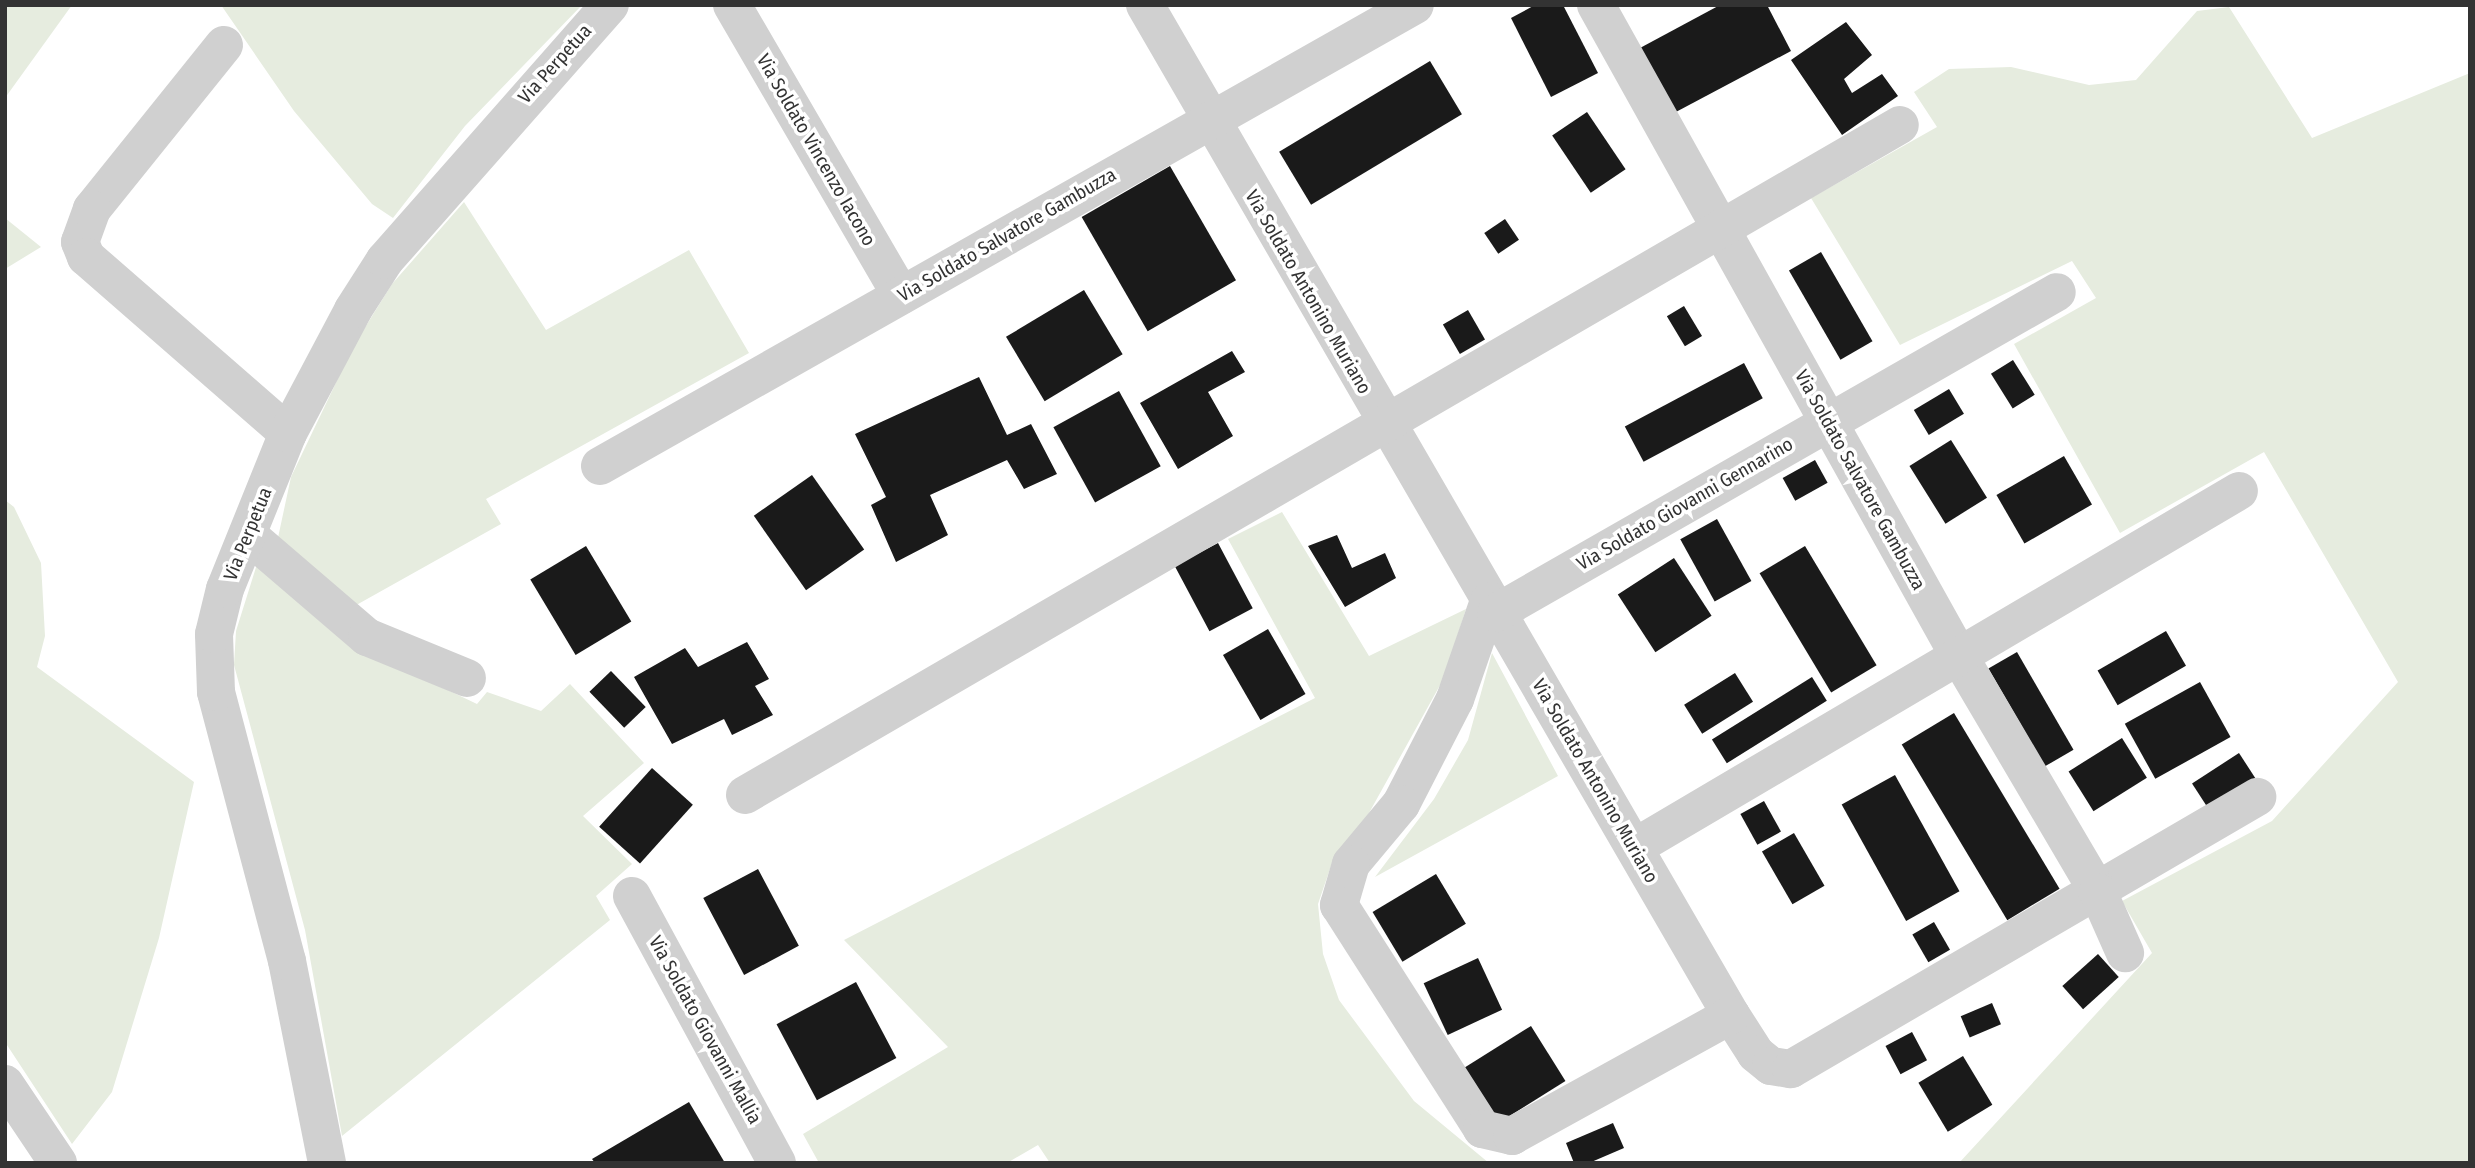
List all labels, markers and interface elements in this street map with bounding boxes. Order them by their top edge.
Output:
street label: Via Perpetua [514,20,596,108]
street label: Via Soldato Vincenzo Iacono [752,50,880,250]
street label: Via Soldato Salvatore Gambuzza [894,163,1120,307]
street label: Via Soldato Antonino Muriano [1240,186,1376,398]
street label: Via Soldato Salvatore Gambuzza [1790,366,1930,594]
street label: Via Soldato Giovanni Gennarino [1573,433,1797,575]
street label: Via Perpetua [219,484,277,584]
street label: Via Soldato Antonino Muriano [1527,675,1663,887]
street label: Via Soldato Giovanni Mallia [644,932,766,1128]

